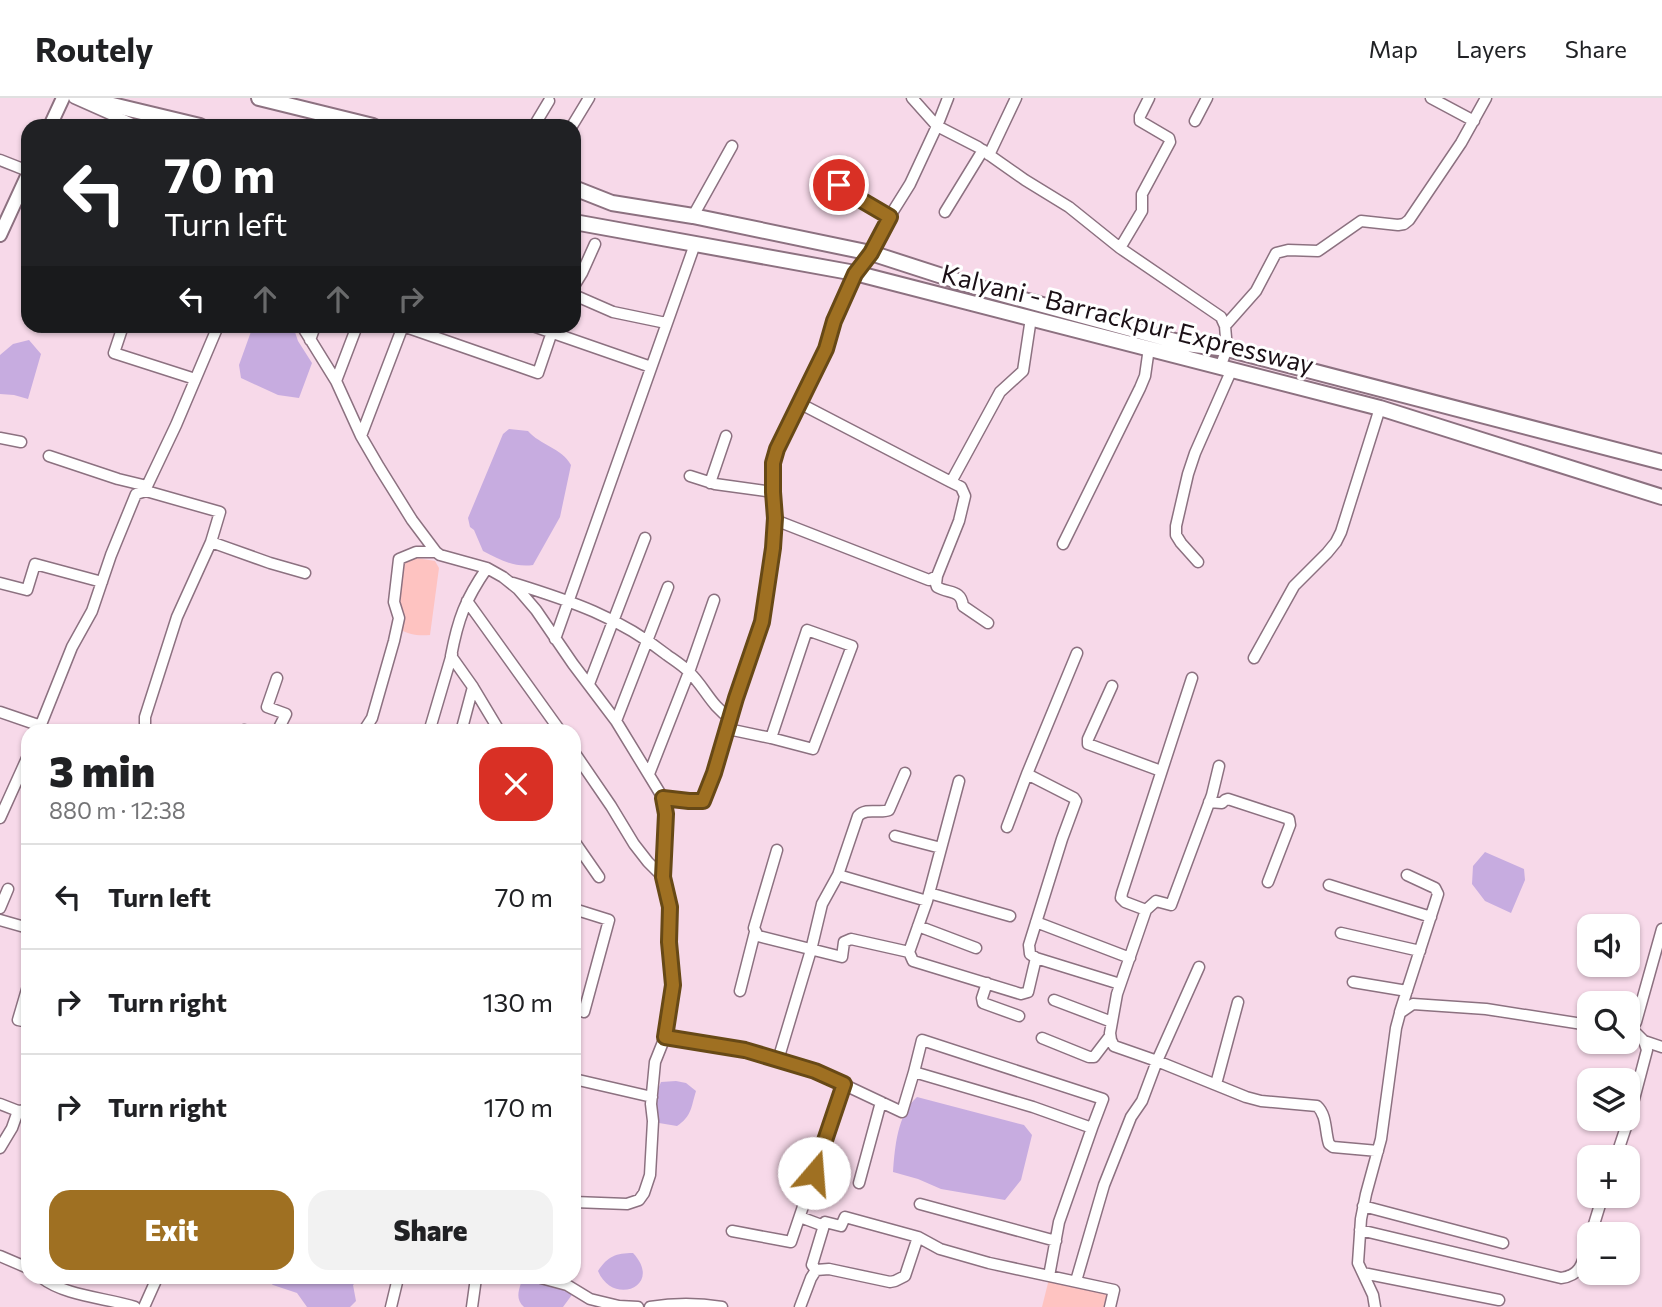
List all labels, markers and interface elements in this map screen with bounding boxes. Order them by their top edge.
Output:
text: Routely [35,28,153,69]
text: Map [1369,34,1418,63]
text: Layers [1456,34,1527,63]
text: Share [1565,34,1627,63]
text: 70 m [164,143,275,203]
icon: left [49,147,140,238]
pin [809,155,869,215]
icon: arrive [820,166,858,204]
text: Turn left [164,203,288,243]
street label: Kalyani - Barrackpur Expressway [939,257,1317,379]
icon: left [173,280,211,318]
icon: ahead [246,280,284,318]
icon: ahead [319,280,357,318]
icon: right [392,280,430,318]
text: 3 min [49,744,155,796]
button: close [479,747,553,821]
text: 880 m · 12:38 [49,796,186,824]
icon: left [49,878,87,916]
text: Turn left [108,881,211,912]
text: 70 m [495,881,553,912]
map controls [1577,914,1640,1285]
button: sound [1577,914,1640,977]
icon: right [49,983,87,1021]
text: Turn right [108,986,227,1017]
text: 130 m [482,986,553,1017]
button: search [1577,991,1640,1054]
button: layers [1577,1068,1640,1131]
icon: right [49,1088,87,1126]
text: Turn right [108,1091,227,1122]
text: 170 m [484,1091,553,1122]
position arrow [777,1136,851,1210]
button: + [1577,1145,1640,1208]
button: Exit [49,1190,294,1270]
button: Share [308,1190,553,1270]
button: − [1577,1222,1640,1285]

